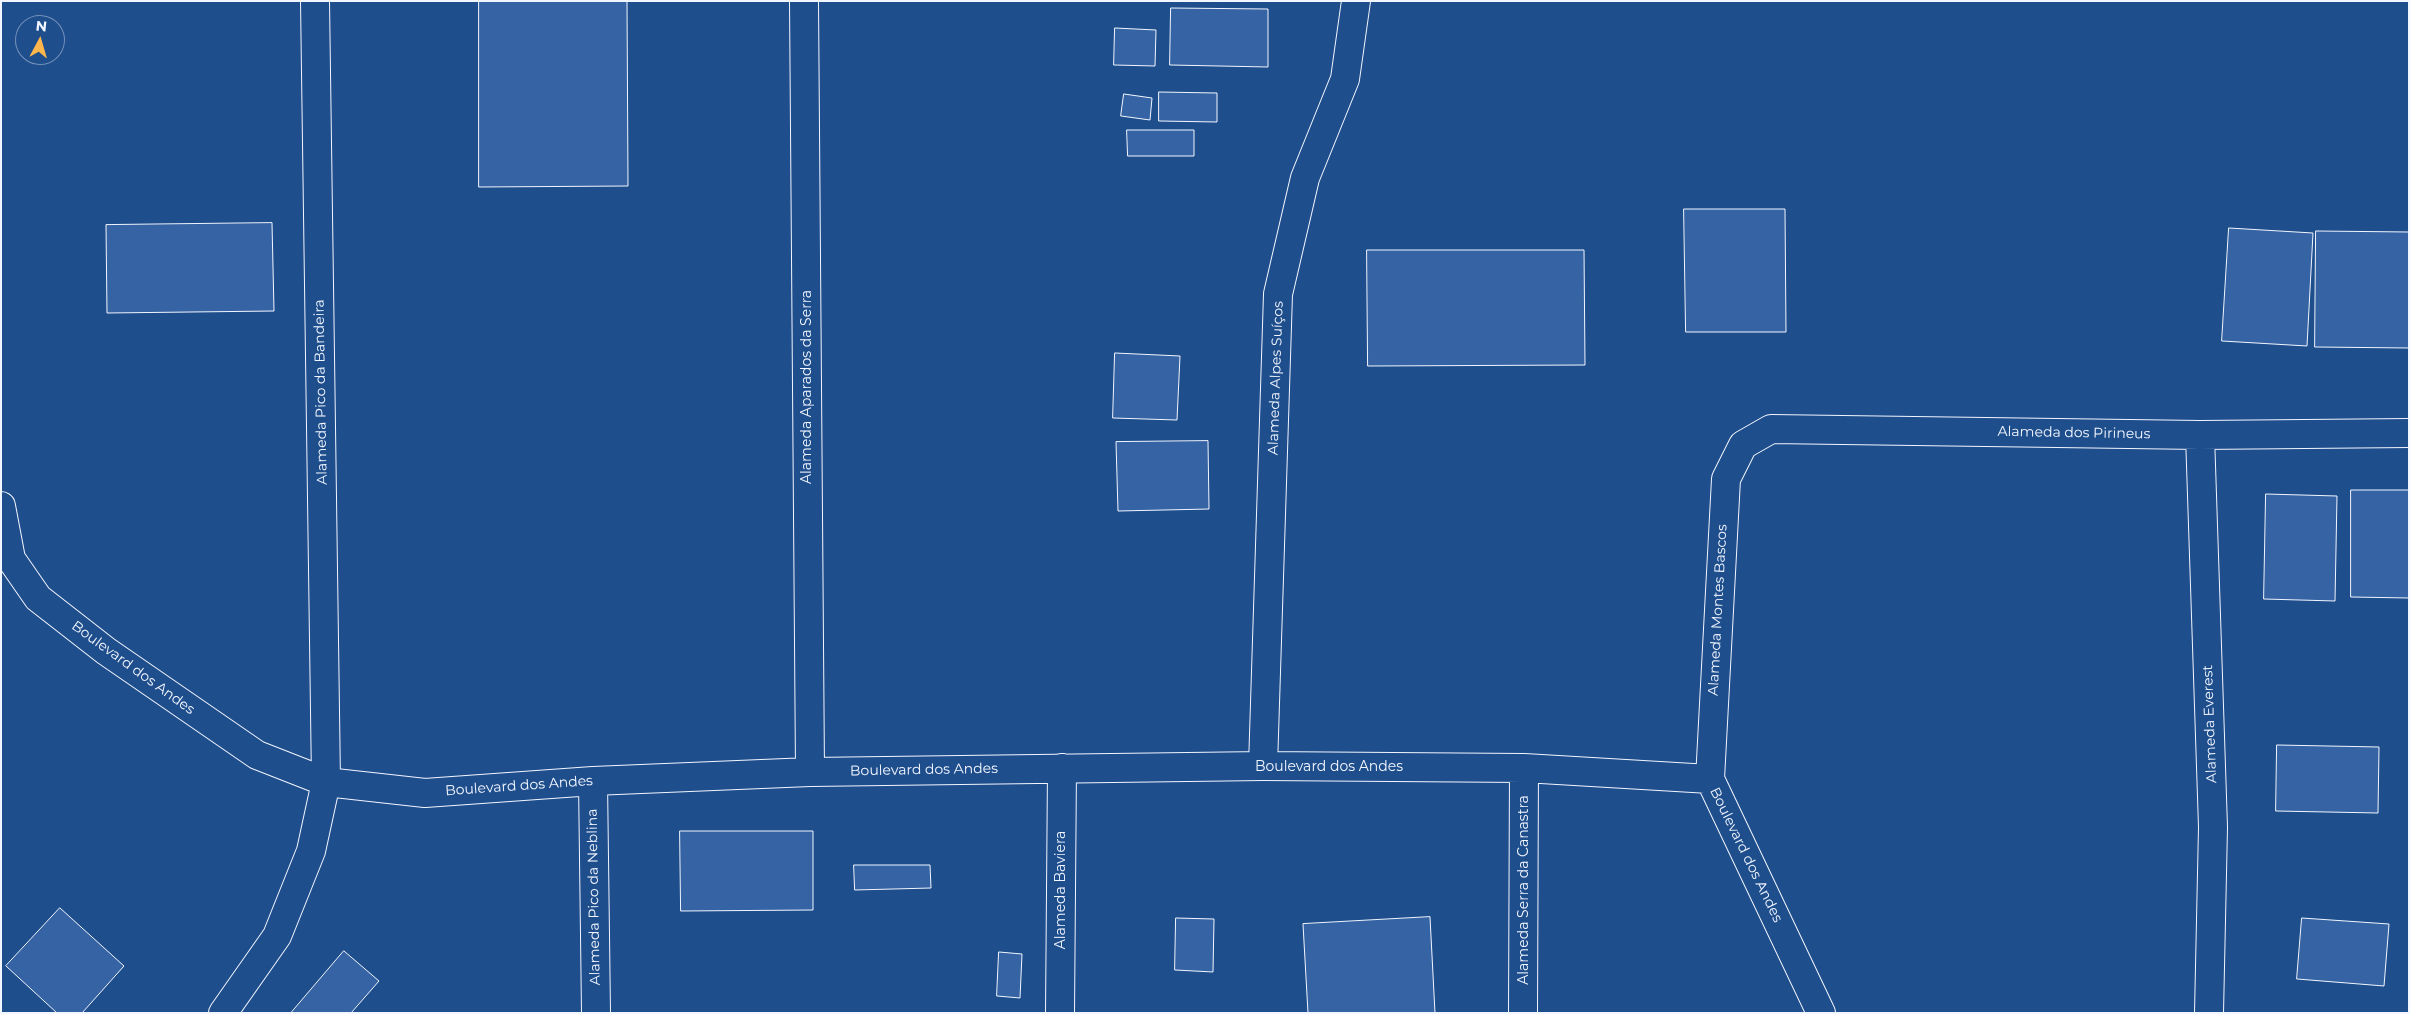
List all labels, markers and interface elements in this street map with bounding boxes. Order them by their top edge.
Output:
north arrow [15,15,65,65]
text: N [35,17,48,36]
street label: Alameda Aparados da Serra [799,290,815,484]
street label: Alameda Pico da Bandeira [311,299,331,485]
street label: Alameda Alpes Suíços [1265,301,1287,455]
street label: Alameda dos Pirineus [1997,423,2151,443]
street label: Alameda Montes Bascos [1705,524,1731,696]
street label: Boulevard dos Andes [68,618,198,718]
street label: Alameda Everest [2200,665,2220,783]
street label: Boulevard dos Andes [1255,759,1403,775]
street label: Boulevard dos Andes [850,760,998,780]
street label: Boulevard dos Andes [445,772,593,800]
street label: Boulevard dos Andes [1706,785,1786,925]
street label: Alameda Serra da Canastra [1516,795,1532,985]
street label: Alameda Pico da Neblina [584,808,604,986]
street label: Alameda Baviera [1053,831,1069,949]

